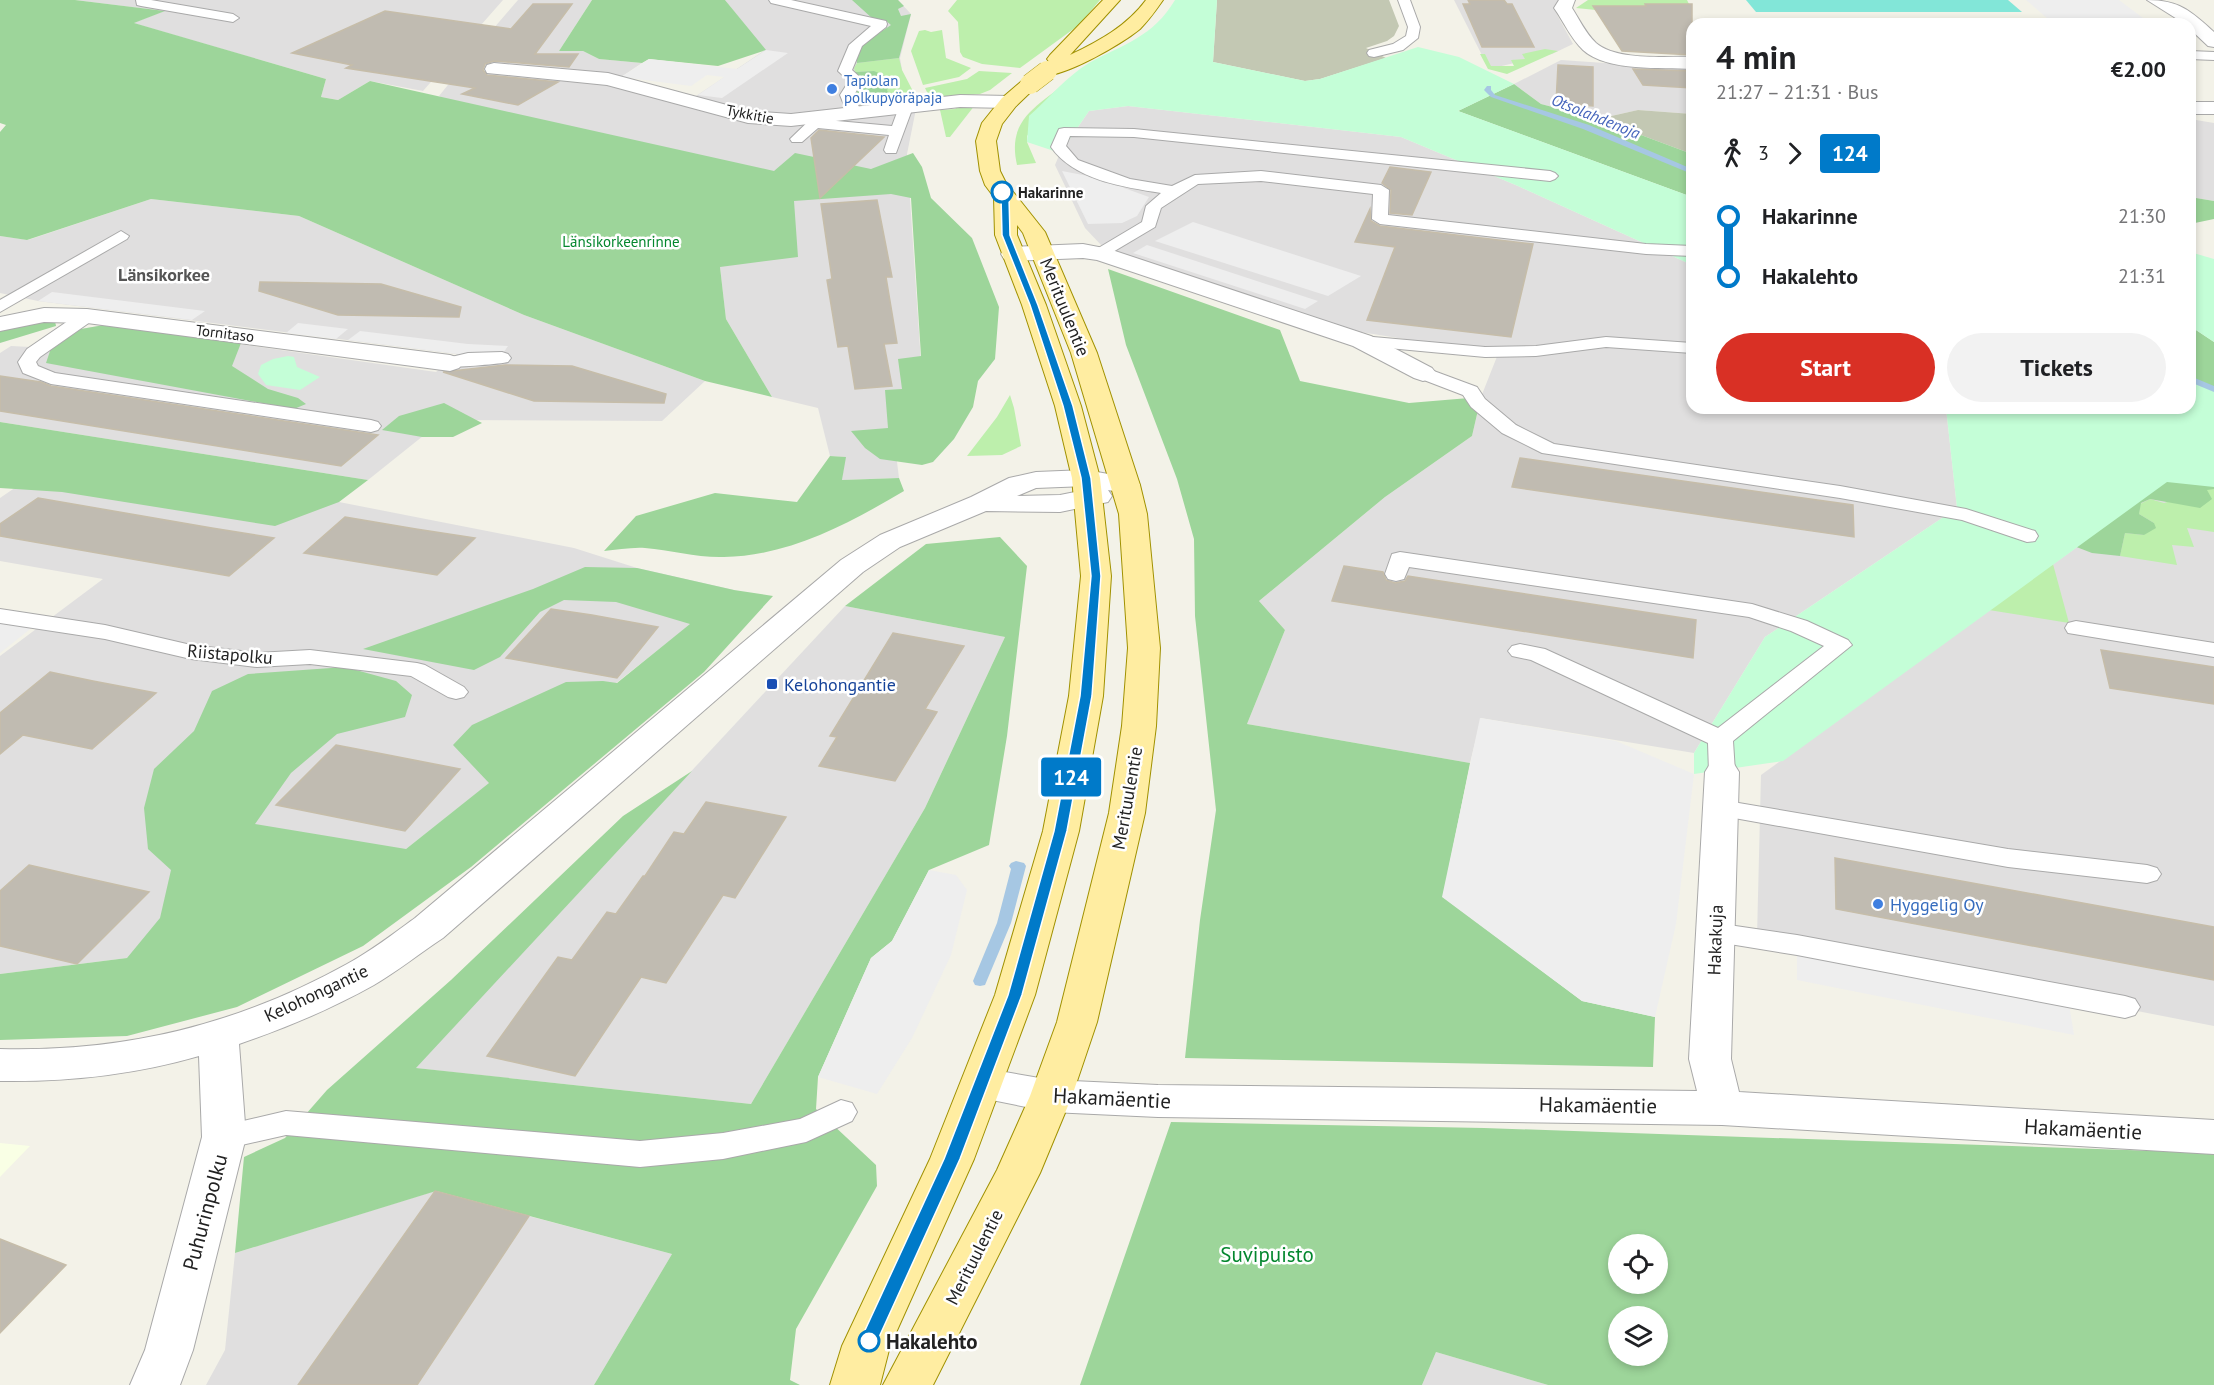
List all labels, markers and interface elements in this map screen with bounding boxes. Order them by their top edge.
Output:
text: 4 min [1716,35,1797,78]
text: €2.00 [2111,55,2166,83]
place label: Tapiolan polkupyöräpaja [844,71,942,107]
text: 21:27 – 21:31 · Bus [1716,79,1878,105]
marker: Tapiolan polkupyöräpaja [825,82,839,96]
water label: Otsolahdenoja [1549,89,1644,143]
street label: Tykkitie [724,100,776,128]
icon: walk [1716,137,1749,170]
icon: forward [1778,137,1811,170]
text: 3 [1758,140,1769,166]
text: 124 [1832,140,1868,167]
marker: Hakarinne [991,181,1013,203]
place label: Hakarinne [1018,183,1084,202]
text: Hakarinne [1762,202,1858,230]
text: 21:30 [2118,203,2166,229]
park label: Länsikorkeenrinne [562,232,680,251]
street label: Merituulentie [1035,254,1095,360]
text: Hakalehto [1762,262,1858,290]
district label: Länsikorkee [118,263,210,286]
text: 21:31 [2118,263,2166,289]
street label: Tornitaso [195,320,255,346]
button: Start [1716,333,1935,402]
button: Tickets [1947,333,2166,402]
street label: Riistapolku [186,639,274,669]
place label: Kelohongantie [784,673,896,696]
marker: Kelohongantie [765,677,779,691]
street label: Merituulentie [1107,745,1147,851]
line badge: 124 [1036,758,1106,796]
text: 124 [1053,764,1089,791]
place label: Hyggelig Oy [1890,893,1984,916]
marker: Hyggelig Oy [1871,897,1885,911]
street label: Hakakuja [1702,904,1728,976]
street label: Kelohongantie [260,959,372,1027]
street label: Hakamäentie [1052,1081,1172,1115]
street label: Hakamäentie [1539,1090,1657,1120]
street label: Hakamäentie [2023,1112,2143,1146]
street label: Puhurinpolku [176,1151,234,1273]
street label: Merituulentie [940,1205,1008,1309]
map controls [1608,1234,1668,1366]
button: locate [1608,1234,1668,1294]
park label: Suvipuisto [1220,1241,1314,1268]
button: layers [1608,1306,1668,1366]
place label: Hakalehto [886,1328,978,1355]
marker: Hakalehto [858,1330,880,1352]

